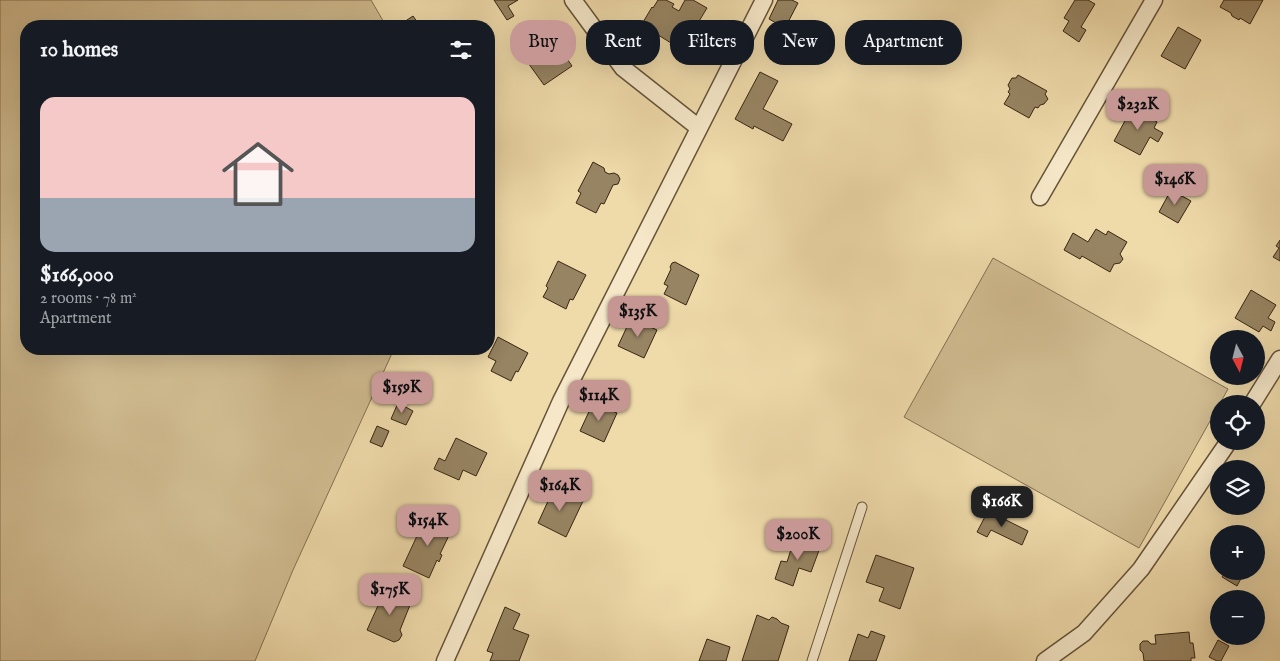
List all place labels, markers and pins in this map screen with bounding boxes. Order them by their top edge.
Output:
pin: $232K [1103,88,1173,131]
pin: $146K [1140,164,1210,206]
pin: $135K [603,296,673,338]
pin: $159K [367,372,437,414]
pin: $114K [564,380,634,422]
pin: $164K [525,470,595,512]
pin: $166K [967,486,1037,528]
pin: $154K [393,504,463,547]
pin: $200K [763,518,833,561]
pin: $175K [355,574,425,616]

